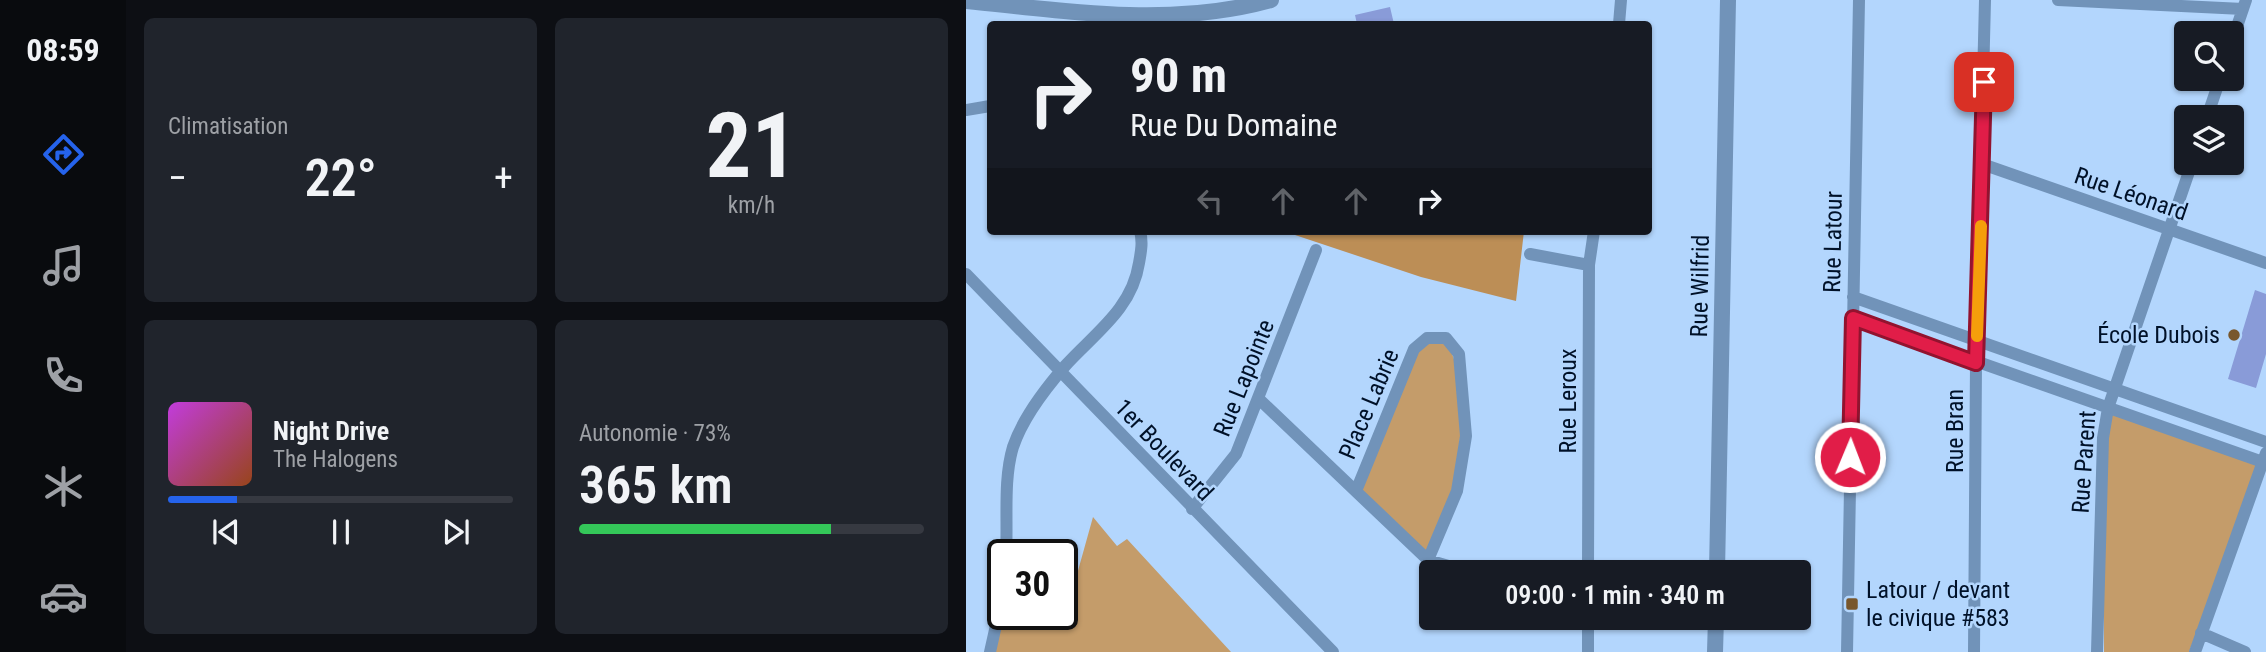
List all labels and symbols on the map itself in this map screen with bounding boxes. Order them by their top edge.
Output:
pin [1954,52,2014,112]
street label: Rue Léonard [2071,162,2191,226]
street label: Rue Latour [1818,191,1848,293]
street label: Rue Wilfrid [1685,234,1715,338]
street label: Rue Lapointe [1208,316,1280,440]
place label: École Dubois [2097,321,2220,349]
marker: École Dubois [2226,327,2242,343]
street label: Place Labrie [1333,345,1405,463]
street label: Rue Leroux [1554,348,1582,454]
street label: Rue Bran [1941,389,1969,473]
street label: 1er Boulevard [1109,394,1219,506]
street label: Rue Parent [2066,410,2102,514]
position arrow [1813,420,1887,494]
speed limit sign: 30 [987,539,1078,630]
place label: Latour / devant le civique #583 [1866,576,2010,632]
marker: Latour / devant le civique #583 [1844,596,1860,612]

